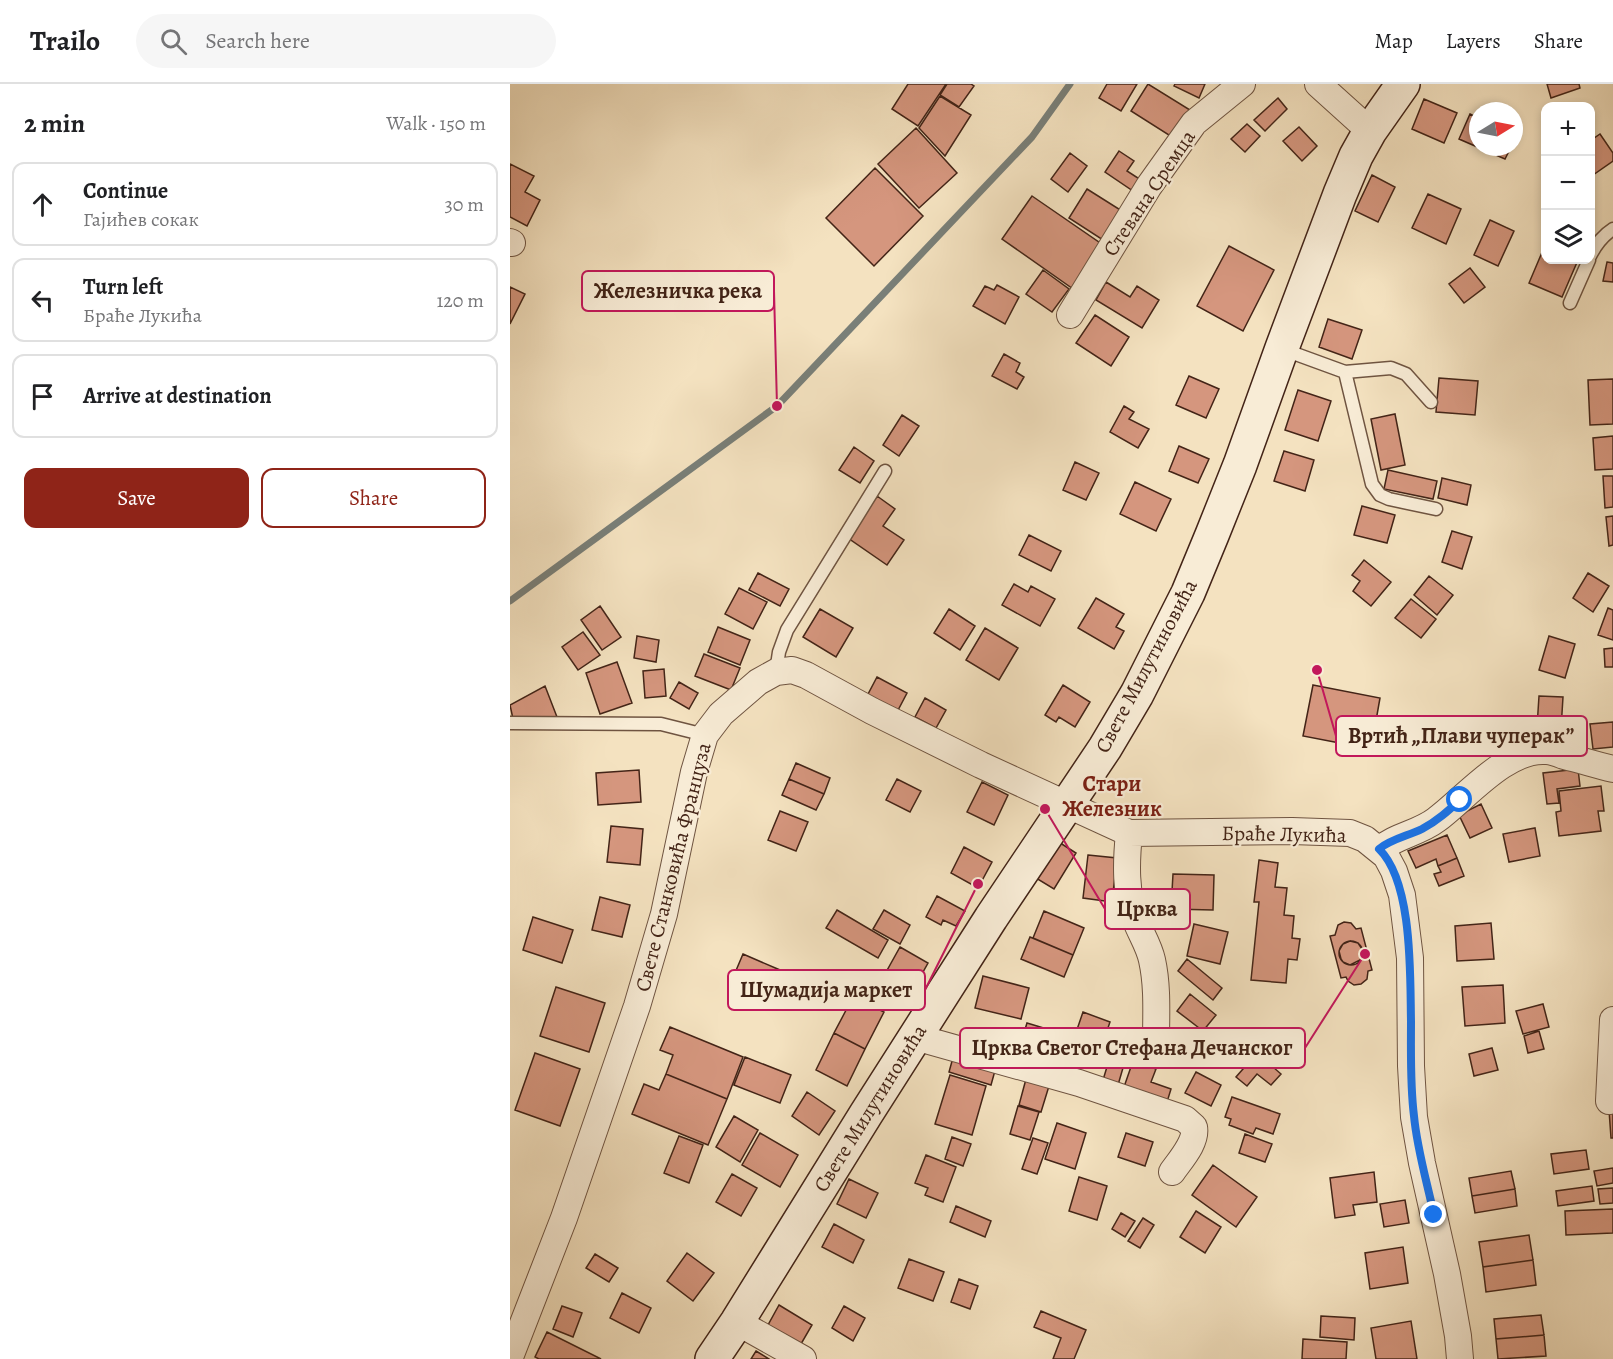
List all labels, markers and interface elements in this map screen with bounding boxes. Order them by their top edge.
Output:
search box [136,14,556,68]
text: Trailo [30,22,100,60]
icon: search [157,25,190,58]
text: Search here [205,26,310,56]
text: Map [1374,27,1413,55]
text: Layers [1446,27,1501,55]
text: Share [1534,27,1583,55]
north arrow [1469,102,1523,156]
map controls [1541,102,1595,264]
button: + [1541,102,1595,156]
text: 2 min [24,106,85,141]
text: Walk · 150 m [386,110,486,137]
street label: Стевана Сремца [1096,124,1202,262]
button: − [1541,156,1595,210]
text: Continue [83,176,168,206]
icon: ahead [26,188,59,221]
text: 30 m [444,191,484,218]
text: Гајићев сокак [83,206,199,233]
button: layers [1541,210,1595,264]
callout: Железничка река [582,271,774,311]
text: Turn left [83,272,163,302]
text: Железничка река [594,276,763,306]
icon: left [26,284,59,317]
text: 120 m [436,287,484,314]
text: Браће Лукића [83,302,202,329]
icon: arrive [26,380,59,413]
text: Arrive at destination [83,381,272,411]
button: Save [24,468,249,528]
button: Share [261,468,486,528]
street label: Свете Милутиновића [1088,574,1204,758]
callout: Вртић „Плави чуперак” [1336,716,1587,756]
text: Вртић „Плави чуперак” [1348,721,1574,751]
street label: Свете Станковића Француза [628,739,718,994]
district label: Стари Железник [1062,769,1162,824]
route start [1446,786,1472,812]
street label: Браће Лукића [1221,819,1347,849]
callout: Црква [1105,889,1190,929]
text: Црква [1116,894,1178,924]
callout: Шумадија маркет [728,970,925,1010]
text: Шумадија маркет [740,975,912,1005]
street label: Свете Милутиновића [807,1019,933,1197]
callout: Црква Светог Стефана Дечанског [960,1028,1305,1068]
text: Црква Светог Стефана Дечанског [972,1033,1293,1063]
route end [1420,1201,1446,1227]

